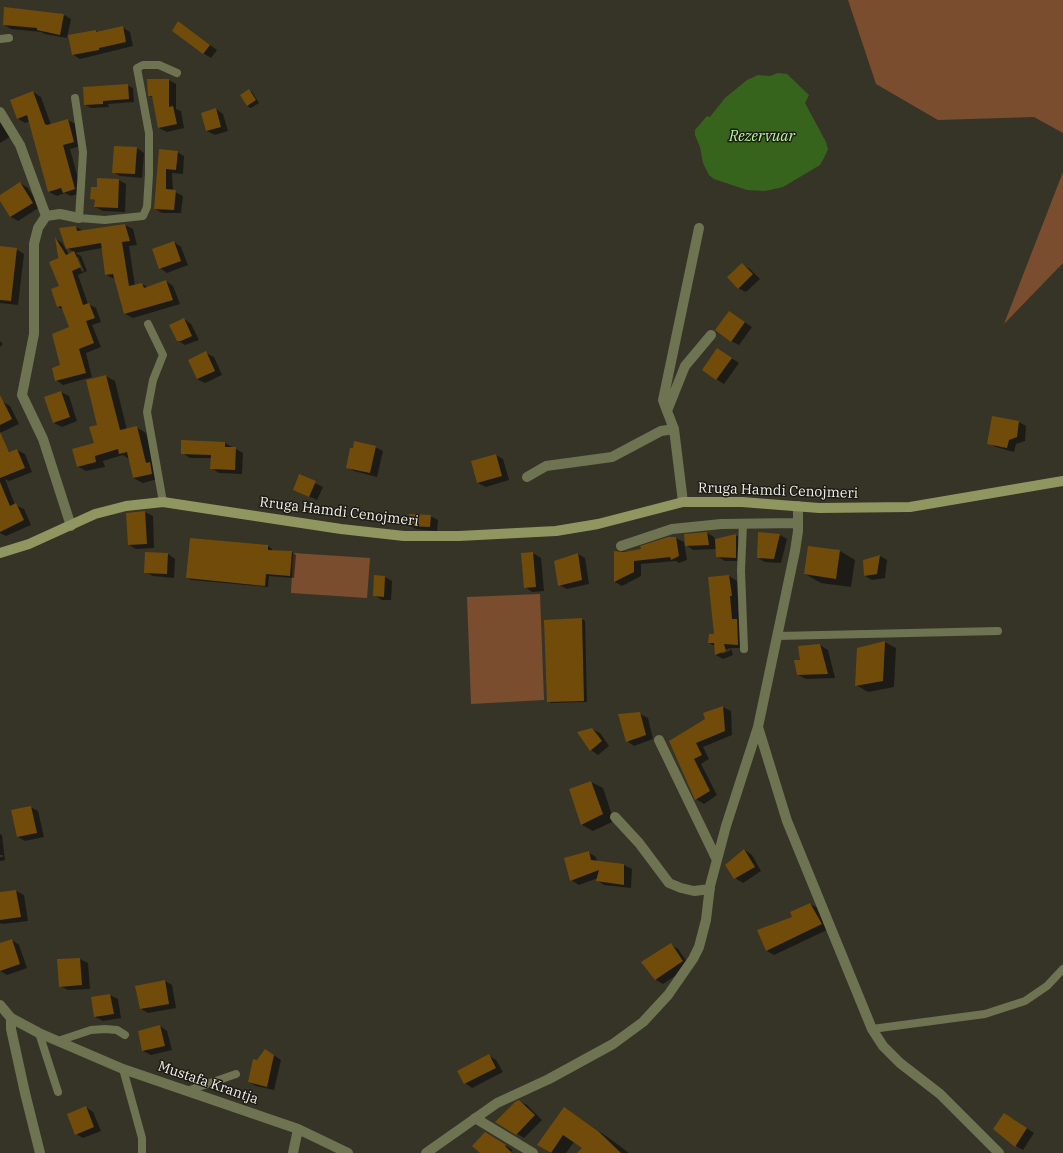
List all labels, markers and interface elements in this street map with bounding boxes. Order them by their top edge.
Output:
water label: Rezervuar [729,128,795,146]
street label: Rruga Hamdi Cenojmeri [698,480,858,502]
street label: Rruga Hamdi Cenojmeri [258,494,420,530]
street label: Mustafa Krantja [156,1058,260,1108]

